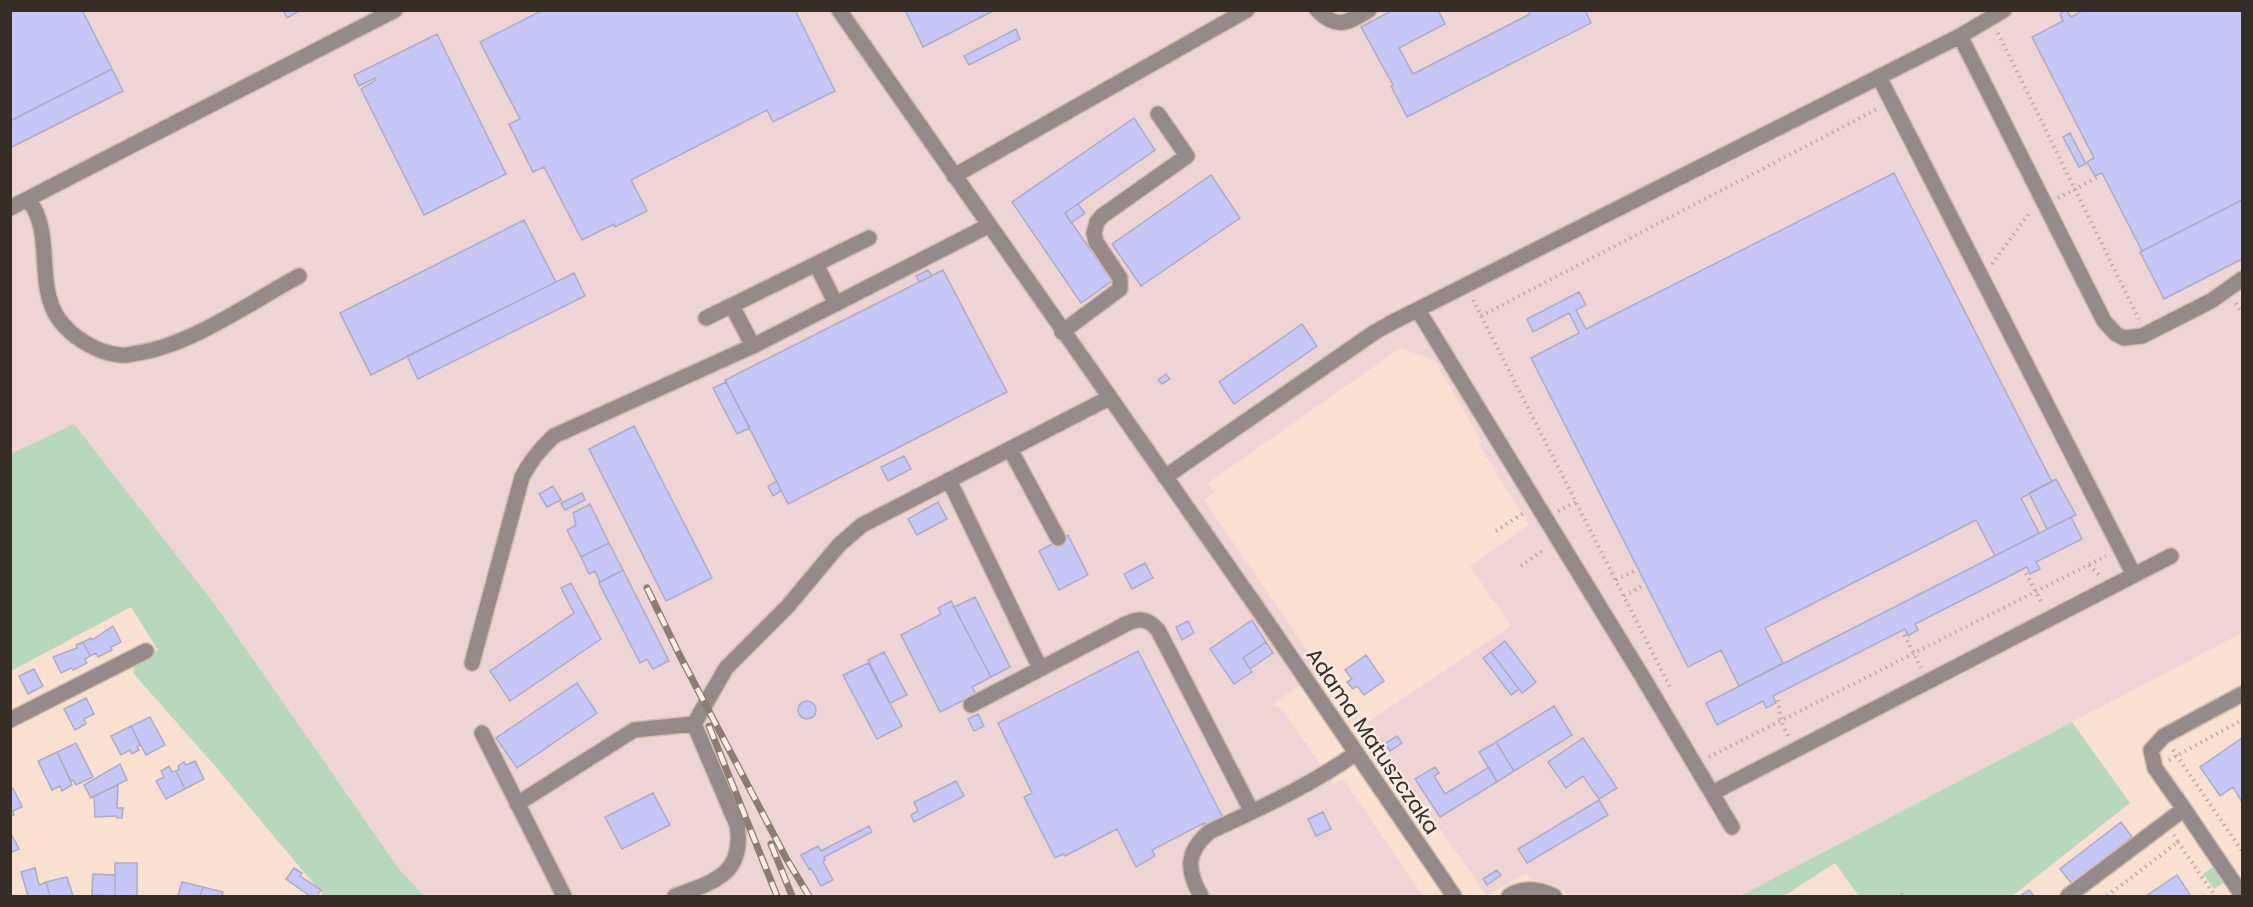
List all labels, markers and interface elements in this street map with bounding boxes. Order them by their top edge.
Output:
street label: Adama Matuszczaka [1300,642,1446,840]

